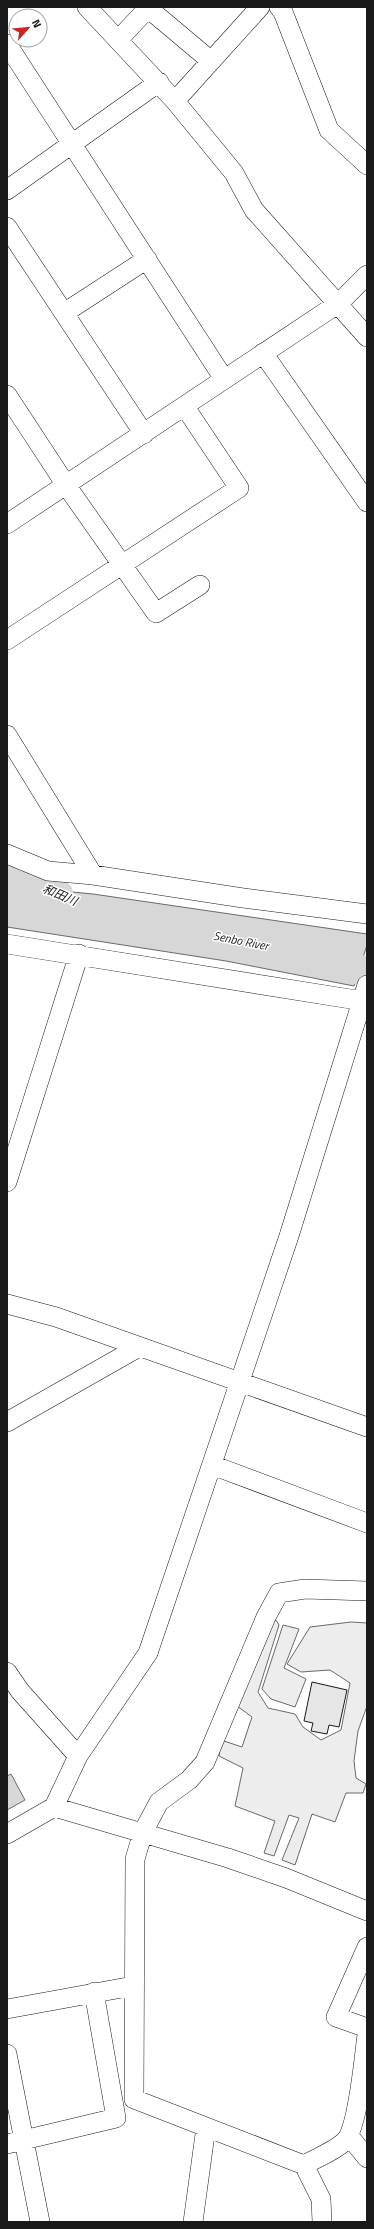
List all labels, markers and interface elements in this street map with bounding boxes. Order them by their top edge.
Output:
north arrow [8,8,48,48]
text: N [28,16,46,30]
water label: 和田川 [40,879,82,911]
water label: Senbo River [212,926,273,956]

